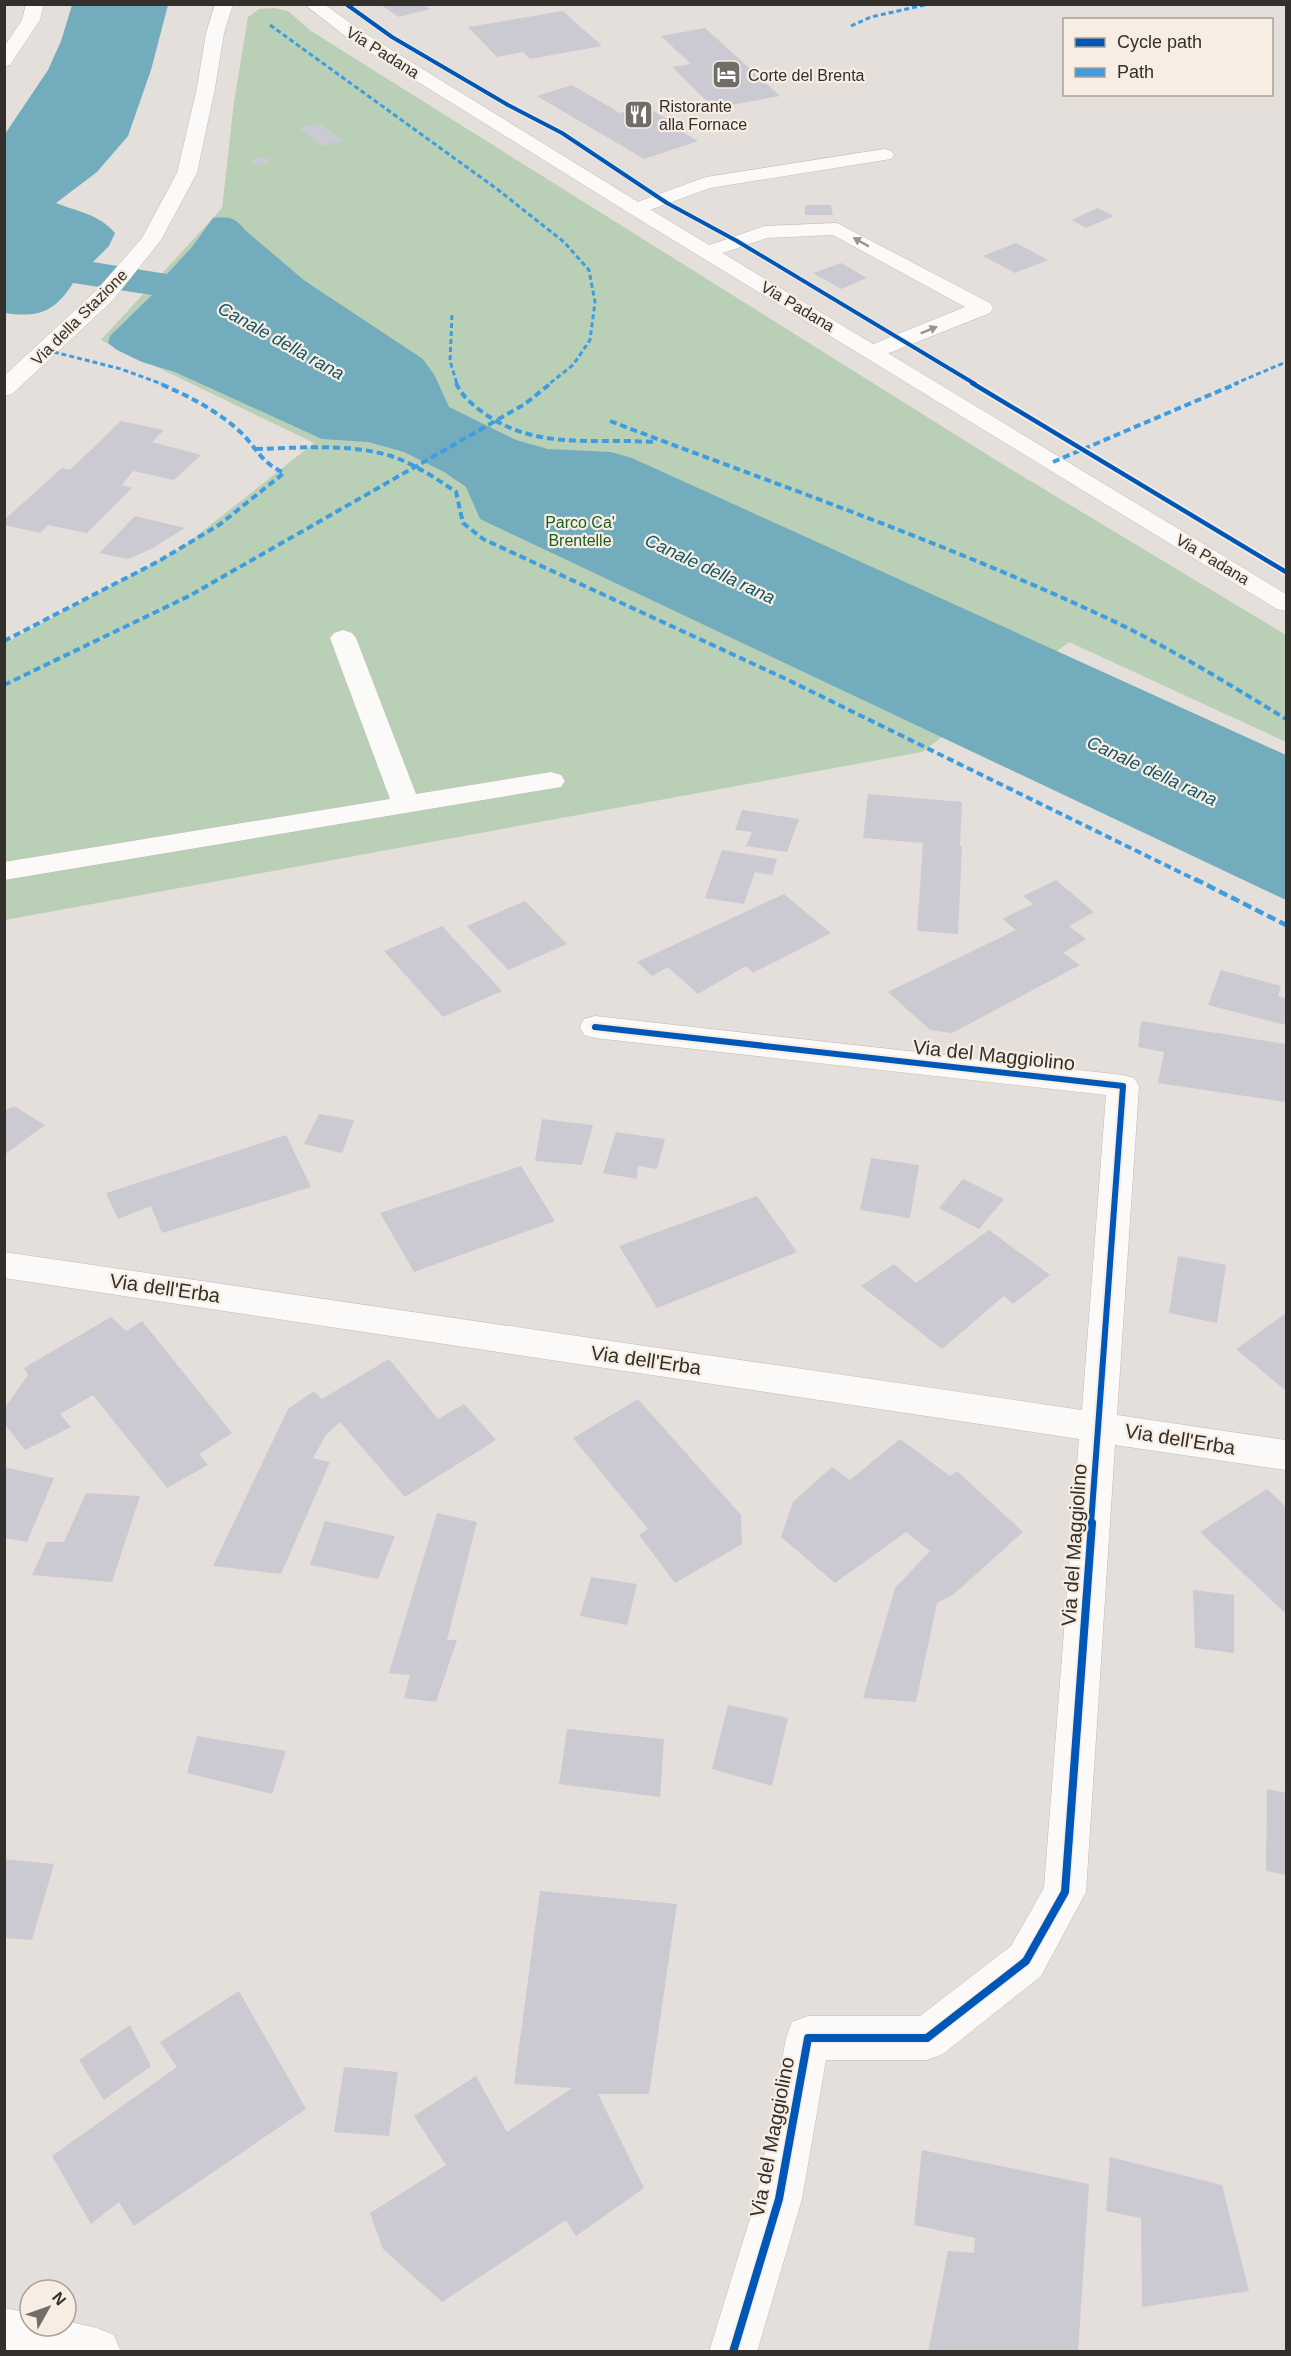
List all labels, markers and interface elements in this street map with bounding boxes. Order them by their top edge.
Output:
legend [1063,18,1273,96]
street label: Via Padana [343,23,422,82]
text: Cycle path [1117,32,1202,52]
hotel icon: Corte del Brenta [711,59,743,91]
text: Path [1117,62,1154,82]
place label: Corte del Brenta [748,67,865,84]
place label: Ristorante alla Fornace [659,98,747,133]
restaurant icon: Ristorante alla Fornace [622,99,654,131]
one-way arrow [853,237,870,247]
street label: Via della Stazione [28,266,131,369]
street label: Via Padana [758,278,838,335]
water label: Canale della rana [214,298,348,384]
one-way arrow [920,325,938,335]
park label: Parco Ca' Brentelle [545,514,615,549]
water label: Canale della rana [642,530,778,608]
street label: Via Padana [1173,531,1253,588]
water label: Canale della rana [1084,732,1220,810]
street label: Via del Maggiolino [912,1036,1076,1074]
street label: Via dell'Erba [108,1269,223,1307]
street label: Via dell'Erba [589,1341,704,1379]
street label: Via dell'Erba [1123,1419,1238,1459]
street label: Via del Maggiolino [1057,1463,1091,1627]
street label: Via del Maggiolino [746,2055,798,2219]
north arrow [18,2278,78,2338]
text: N [49,2289,69,2309]

